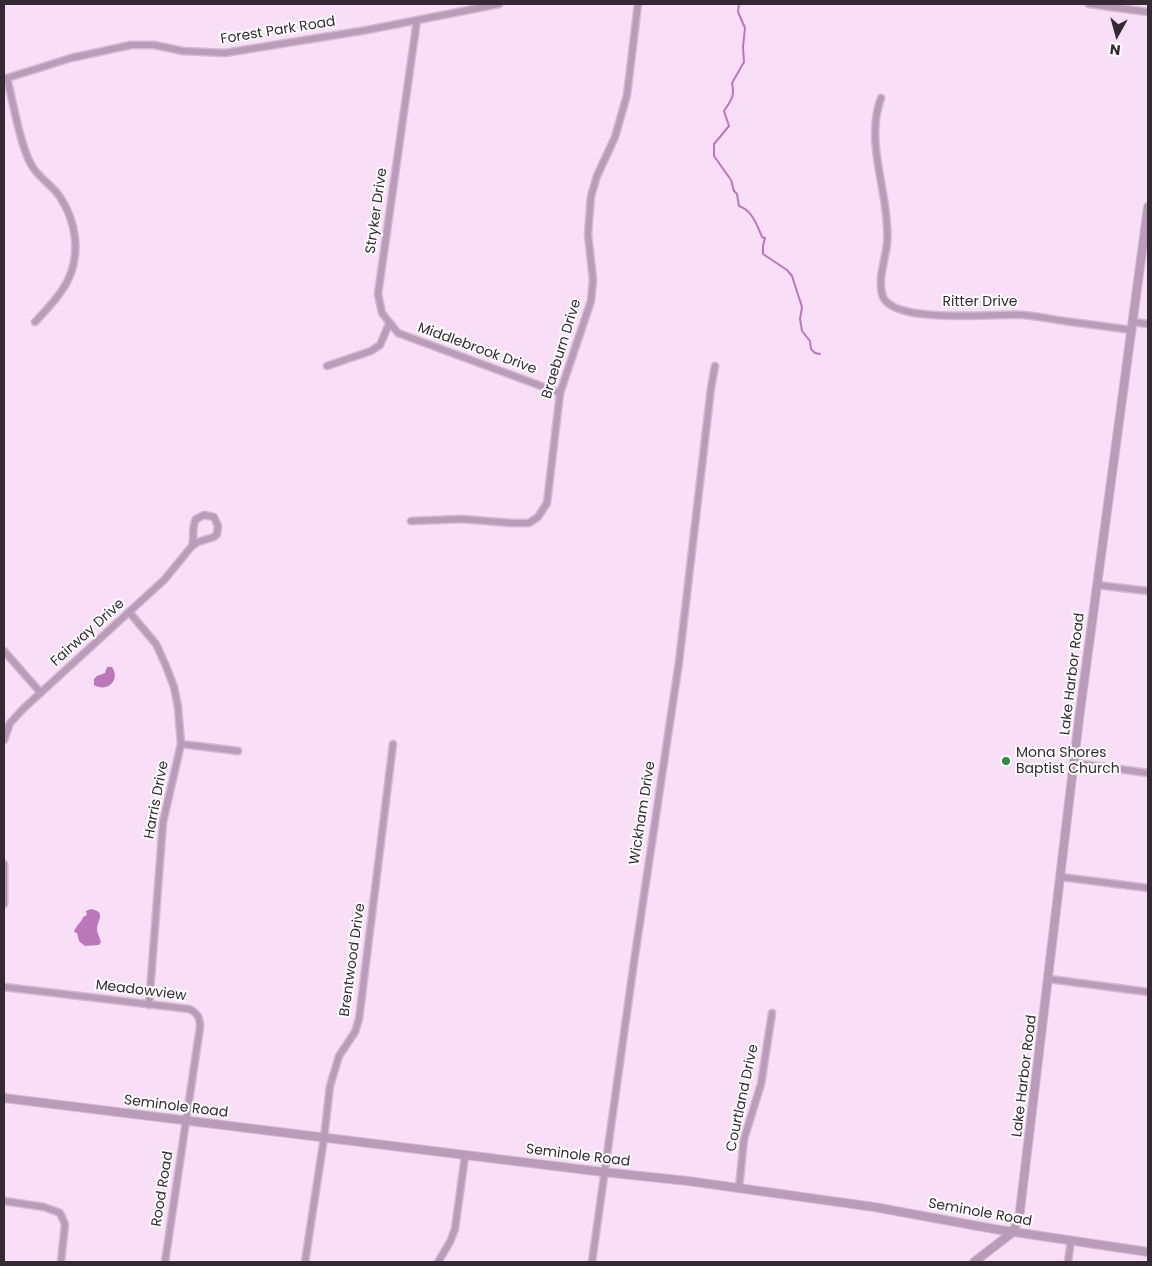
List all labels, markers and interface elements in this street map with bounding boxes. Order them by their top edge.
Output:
north arrow [1092,10,1142,60]
street label: Forest Park Road [219,14,337,48]
text: N [1109,39,1122,60]
street label: Stryker Drive [363,167,391,255]
street label: Ritter Drive [943,294,1017,310]
street label: Braeburn Drive [539,297,585,401]
street label: Middlebrook Drive [415,320,539,378]
street label: Fairway Drive [48,596,128,670]
street label: Lake Harbor Road [1057,612,1089,736]
place label: Mona Shores Baptist Church [1016,745,1120,778]
marker: Mona Shores Baptist Church [1000,755,1012,767]
street label: Harris Drive [141,760,173,840]
street label: Wickham Drive [627,760,659,866]
street label: Brentwood Drive [337,902,369,1018]
street label: Meadowview [95,977,187,1005]
street label: Lake Harbor Road [1009,1014,1041,1138]
street label: Courtland Drive [723,1043,763,1153]
street label: Seminole Road [123,1092,229,1122]
street label: Seminole Road [525,1141,631,1171]
street label: Rood Road [149,1150,177,1228]
street label: Seminole Road [927,1196,1033,1230]

